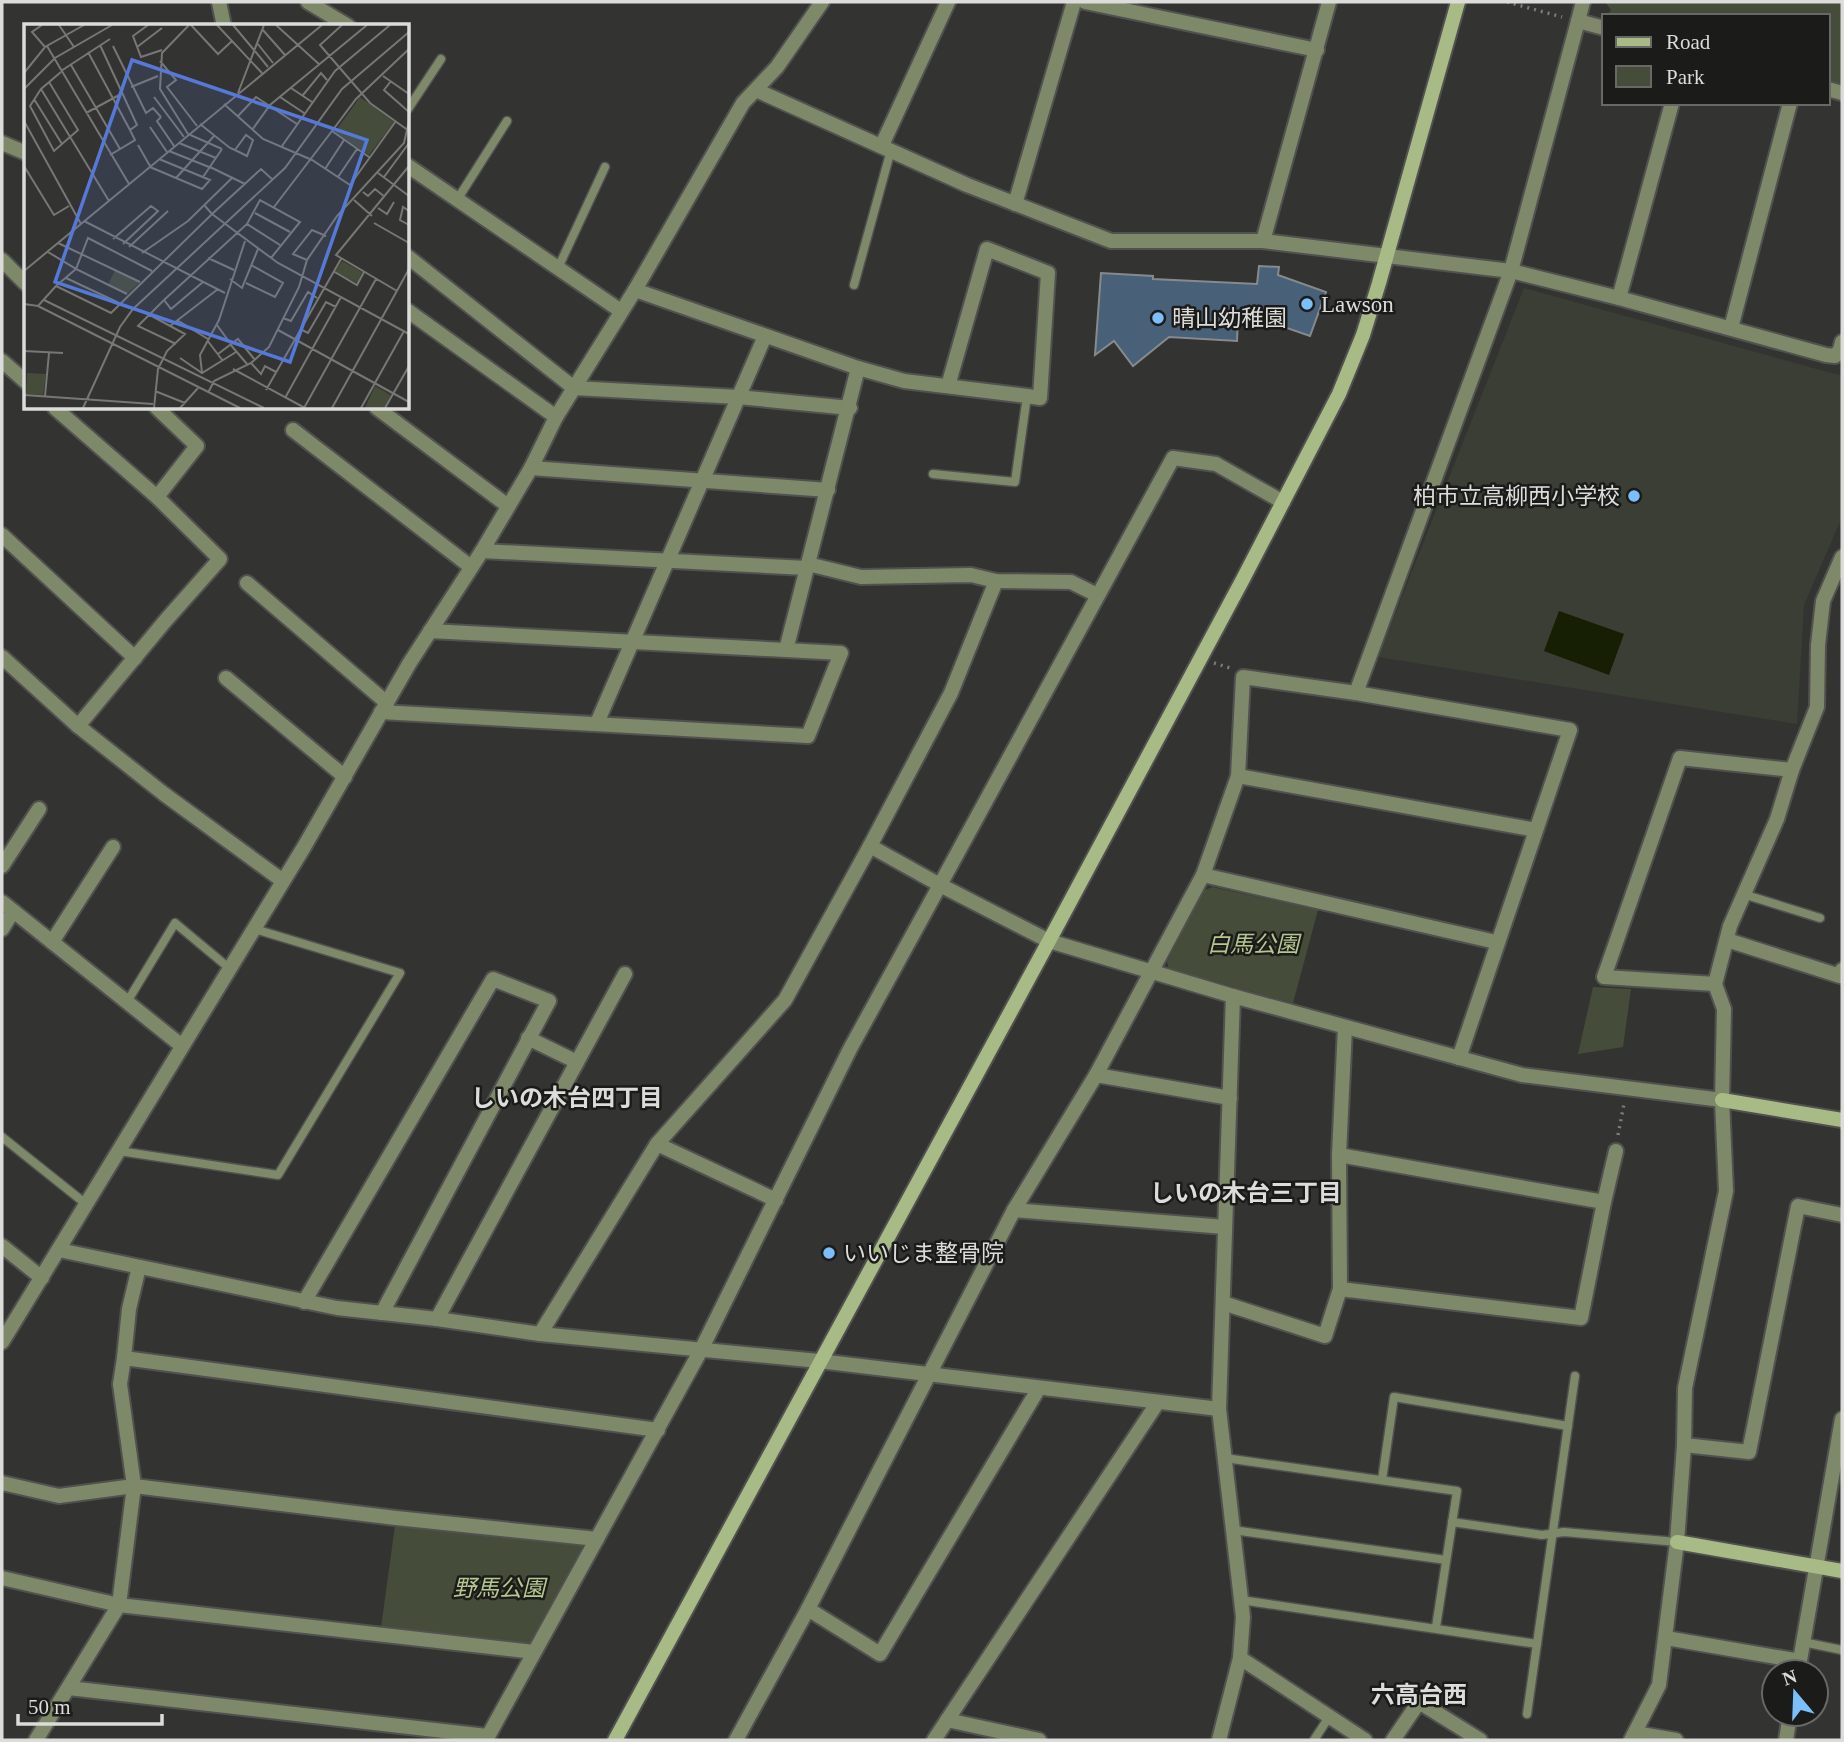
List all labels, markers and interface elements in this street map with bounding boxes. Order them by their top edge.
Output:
legend [1602,14,1830,105]
inset map [24,24,410,410]
text: Road [1666,30,1711,54]
text: Park [1666,65,1705,89]
place label: Lawson [1321,292,1394,317]
marker: Lawson [1299,296,1315,312]
place label: 晴山幼稚園 [1172,306,1287,331]
marker: 晴山幼稚園 [1150,310,1166,326]
place label: 柏市立高柳西小学校 [1413,484,1620,509]
marker: 柏市立高柳西小学校 [1626,488,1642,504]
park label: 白馬公園 [1207,932,1302,957]
district label: しいの木台四丁目 [471,1085,663,1111]
district label: しいの木台三丁目 [1150,1180,1342,1206]
place label: いいじま整骨院 [843,1241,1004,1266]
marker: いいじま整骨院 [821,1245,837,1261]
park label: 野馬公園 [453,1576,548,1601]
north arrow [1760,1658,1830,1728]
text: N [1780,1665,1800,1690]
scale bar [18,1682,161,1726]
district label: 六高台西 [1371,1682,1467,1708]
text: 50 m [28,1695,71,1719]

